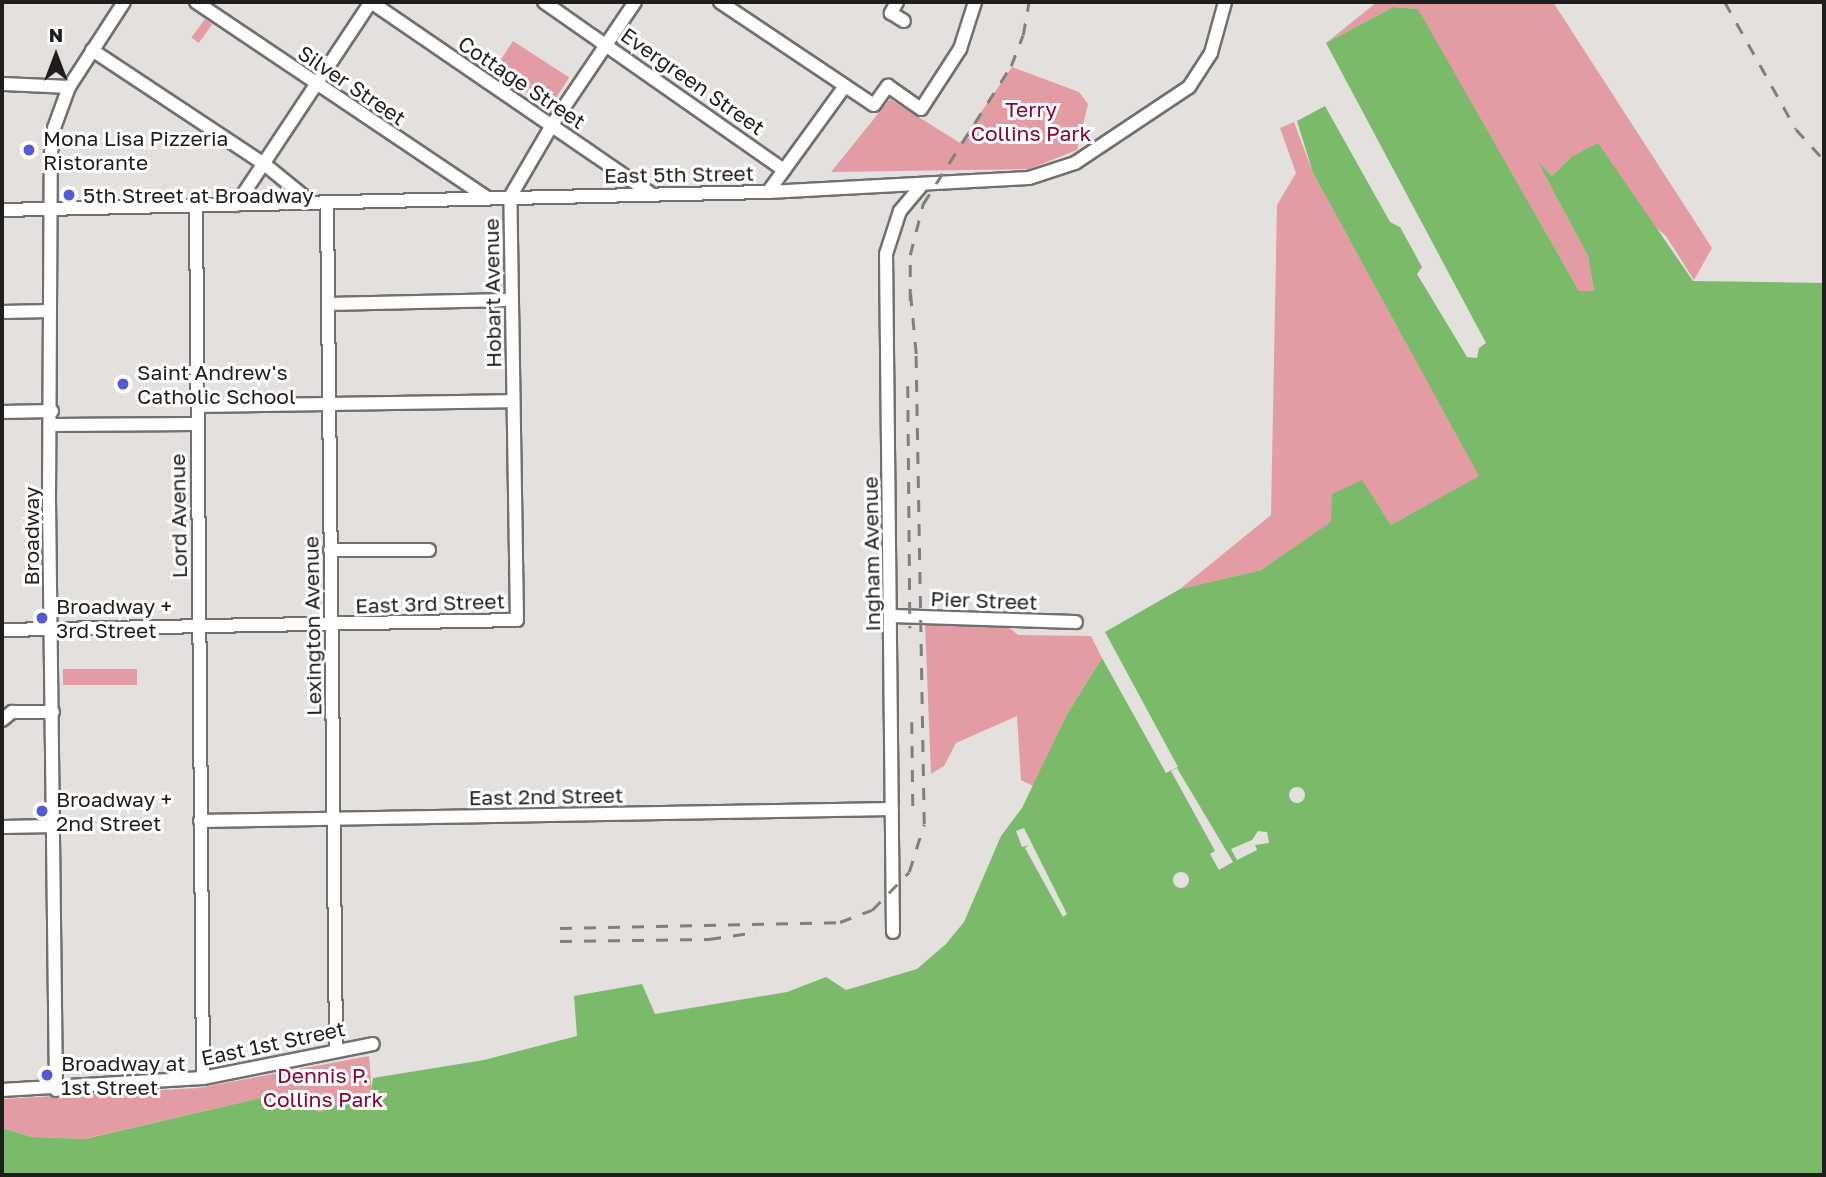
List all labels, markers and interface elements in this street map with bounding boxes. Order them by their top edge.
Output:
north arrow [21,21,91,91]
street label: Evergreen Street [616,22,770,140]
text: N [49,23,63,46]
street label: Cottage Street [454,30,590,134]
street label: Silver Street [293,40,411,130]
park label: Terry Collins Park [971,96,1091,146]
place label: Mona Lisa Pizzeria Ristorante [43,125,228,175]
marker: Mona Lisa Pizzeria Ristorante [21,142,37,158]
street label: East 5th Street [604,160,754,188]
place label: 5th Street at Broadway [83,182,314,208]
marker: 5th Street at Broadway [61,187,77,203]
street label: Hobart Avenue [478,218,506,368]
place label: Saint Andrew's Catholic School [137,359,296,409]
marker: Saint Andrew's Catholic School [115,376,131,392]
street label: Lord Avenue [164,453,192,579]
street label: Ingham Avenue [857,476,885,632]
street label: Broadway [18,486,44,586]
street label: Lexington Avenue [298,536,326,716]
street label: Pier Street [930,586,1038,614]
street label: East 3rd Street [355,588,505,618]
place label: Broadway + 3rd Street [56,593,172,643]
marker: Broadway + 3rd Street [34,610,50,626]
street label: East 2nd Street [468,782,624,810]
place label: Broadway + 2nd Street [56,786,172,836]
marker: Broadway + 2nd Street [34,803,50,819]
street label: East 1st Street [199,1015,347,1071]
place label: Broadway at 1st Street [61,1050,186,1100]
park label: Dennis P. Collins Park [263,1062,383,1112]
marker: Broadway at 1st Street [39,1067,55,1083]

